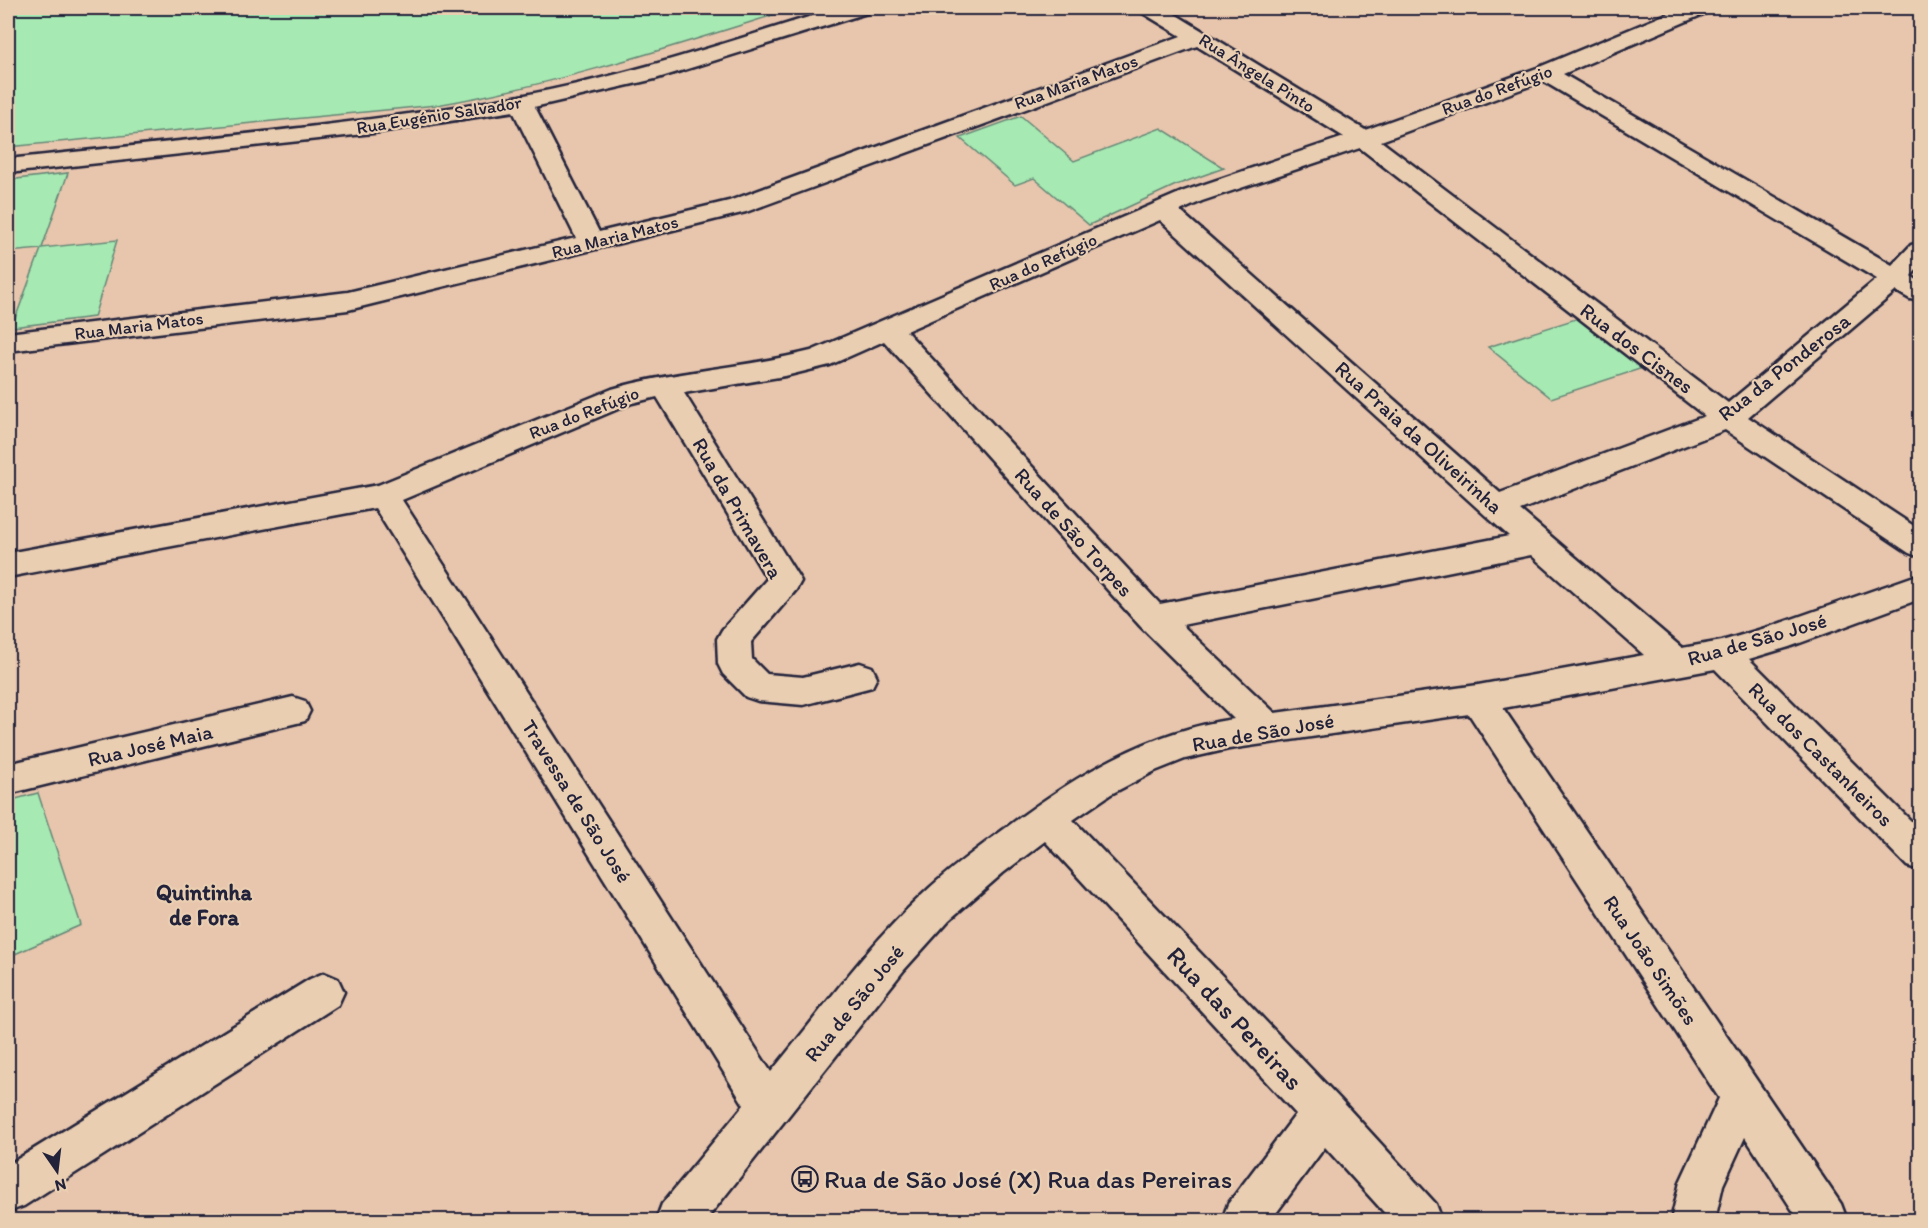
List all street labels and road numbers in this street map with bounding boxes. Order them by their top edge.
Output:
street label: Rua Ângela Pinto [1195,29,1319,117]
street label: Rua Maria Matos [1011,49,1141,115]
street label: Rua do Refúgio [1439,60,1555,120]
street label: Rua Eugénio Salvador [355,91,524,139]
street label: Rua Maria Matos [549,211,681,263]
street label: Rua do Refúgio [986,228,1100,296]
street label: Rua dos Cisnes [1575,297,1699,399]
street label: Rua Maria Matos [73,307,205,345]
street label: Rua da Ponderosa [1713,308,1855,426]
street label: Rua Praia da Oliveirinha [1330,355,1508,519]
street label: Rua do Refúgio [526,382,642,444]
street label: Rua da Primavera [688,433,788,583]
street label: Rua de São Torpes [1010,462,1138,602]
street label: Rua de São José [1684,607,1830,671]
street label: Rua dos Castanheiros [1744,677,1898,831]
street label: Rua de São José [1190,707,1336,757]
street label: Travessa de São José [517,715,637,887]
street label: Rua José Maia [85,718,215,772]
street label: Rua João Simões [1598,890,1704,1030]
street label: Rua de São José [799,939,909,1067]
street label: Rua das Pereiras [1160,939,1310,1097]

